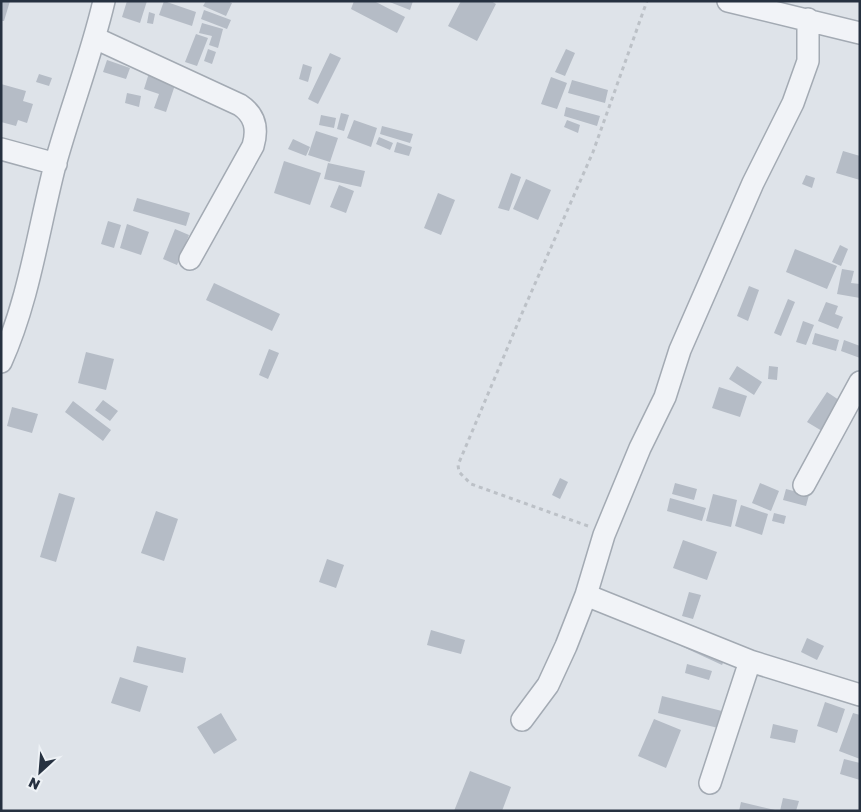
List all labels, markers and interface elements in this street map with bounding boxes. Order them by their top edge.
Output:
north arrow [15,747,65,797]
text: N [26,774,43,794]

